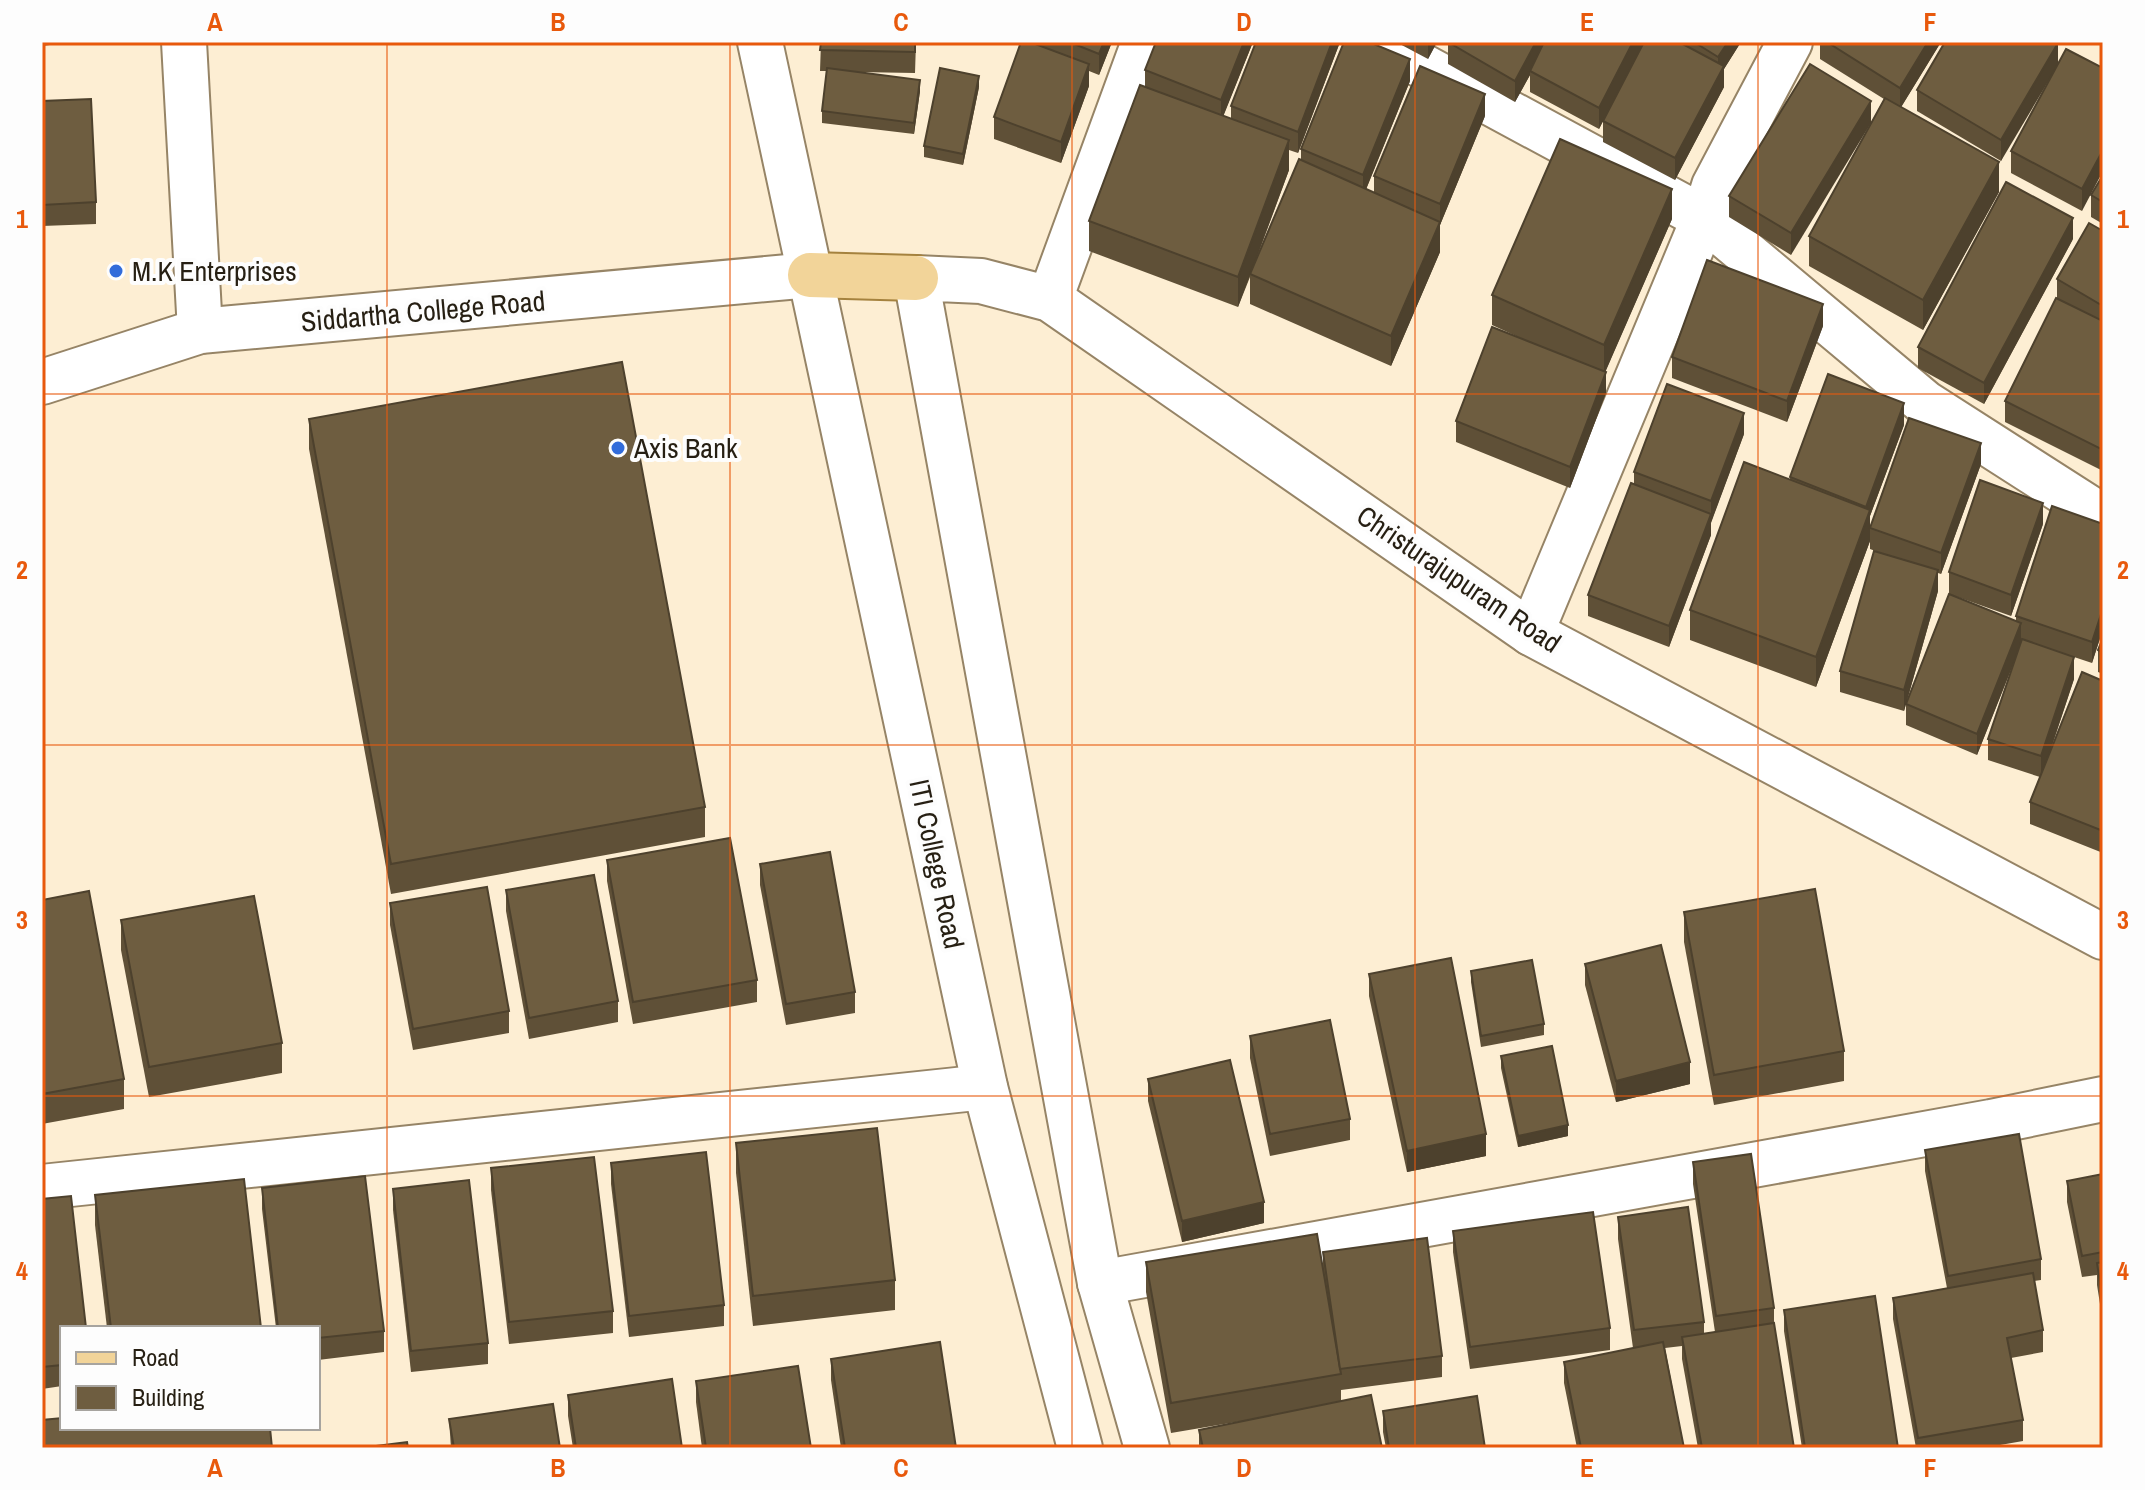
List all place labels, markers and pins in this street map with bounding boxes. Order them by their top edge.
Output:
place label: M.K Enterprises [132,252,297,290]
marker: M.K Enterprises [107,262,125,280]
place label: Axis Bank [633,429,738,467]
marker: Axis Bank [609,439,627,457]

